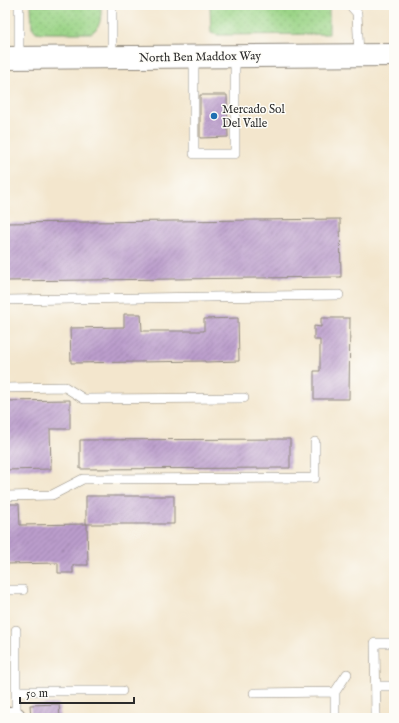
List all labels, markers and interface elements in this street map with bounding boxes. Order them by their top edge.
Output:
street label: North Ben Maddox Way [139,48,261,66]
place label: Mercado Sol Del Valle [222,102,285,131]
marker: Mercado Sol Del Valle [209,111,219,121]
scale bar [20,679,134,705]
text: 50 m [26,686,48,701]

